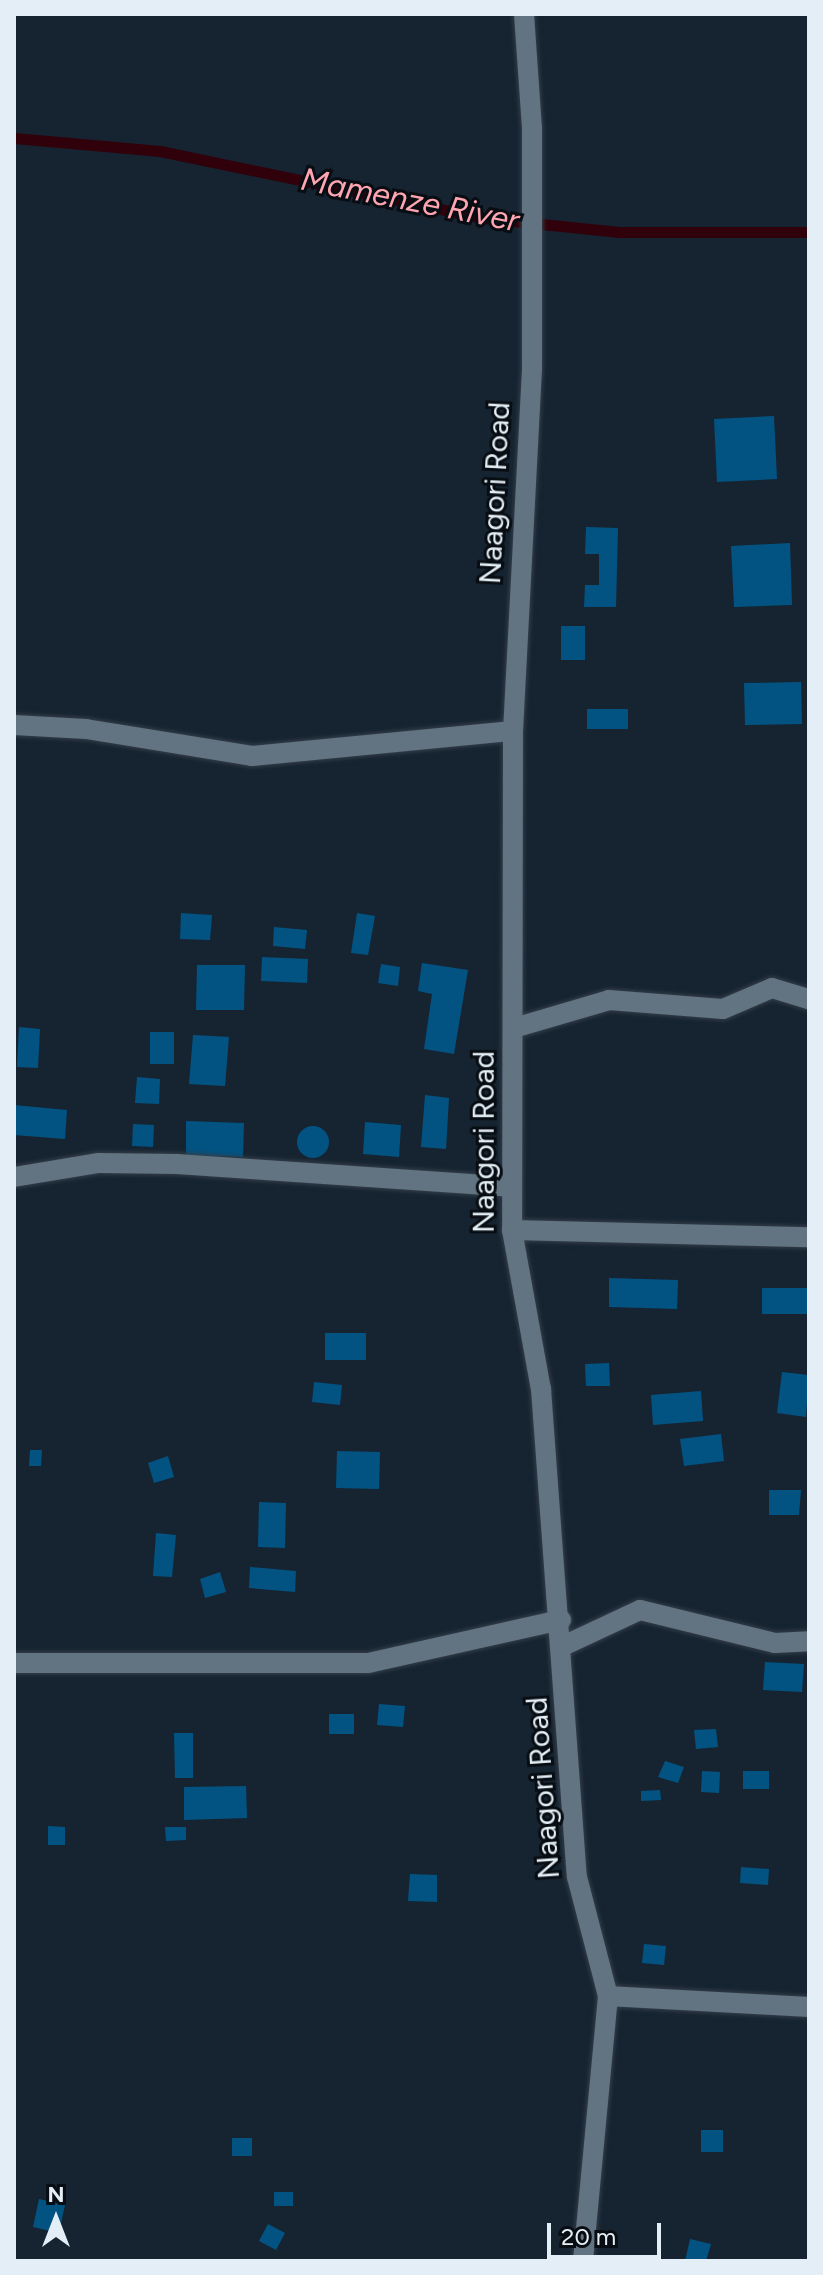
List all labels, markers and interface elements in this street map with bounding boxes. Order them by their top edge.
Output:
water label: Mamenze River [298,160,522,240]
street label: Naagori Road [472,401,518,585]
street label: Naagori Road [466,1051,502,1233]
street label: Naagori Road [519,1696,567,1880]
north arrow [16,2179,96,2259]
text: N [47,2181,65,2208]
scale bar [551,2207,665,2257]
text: 20 m [561,2222,616,2251]

